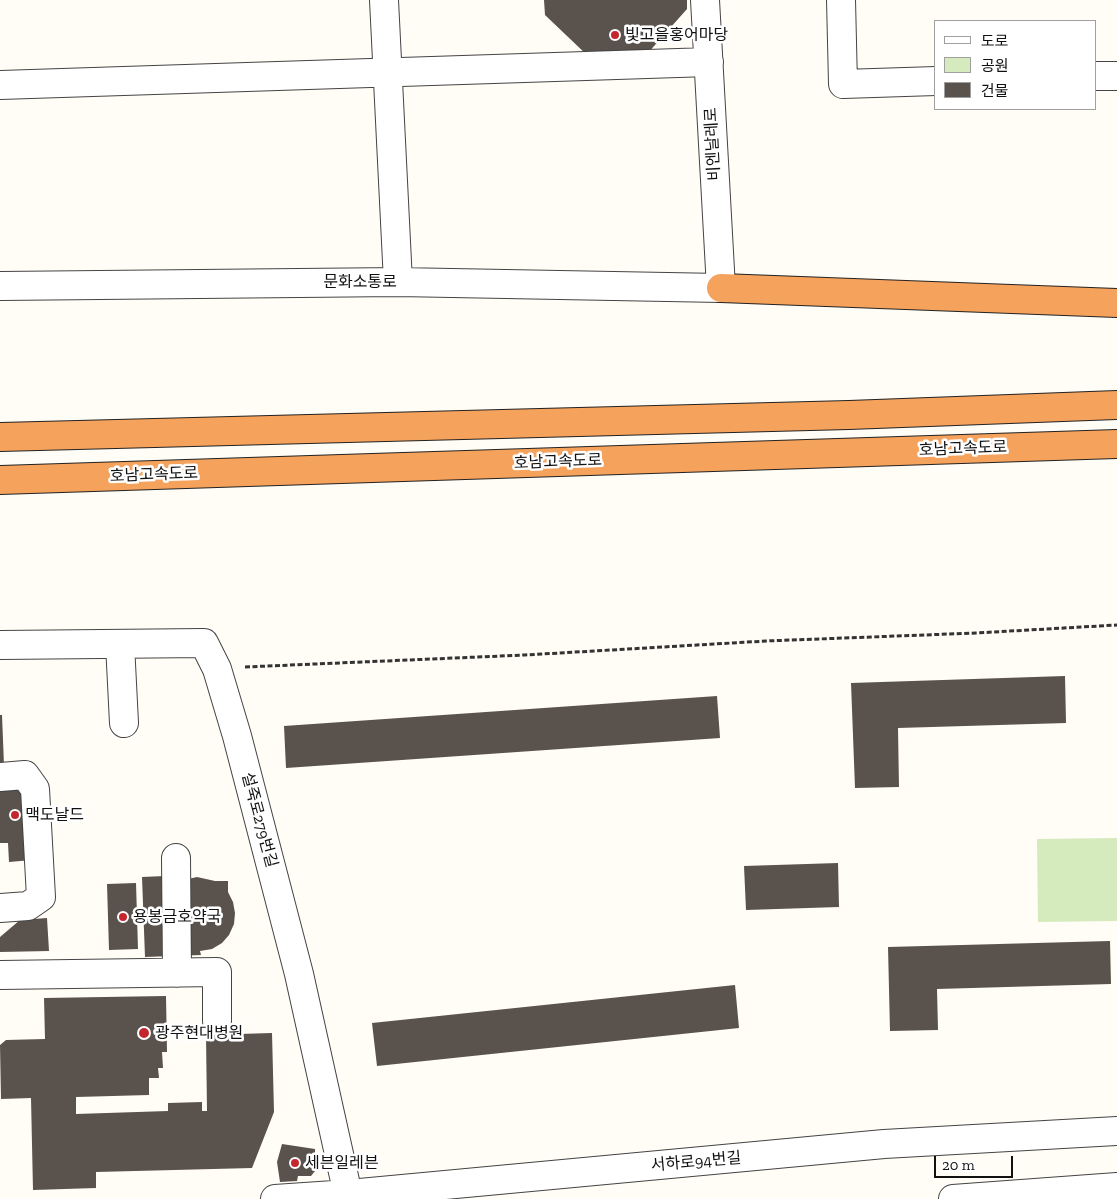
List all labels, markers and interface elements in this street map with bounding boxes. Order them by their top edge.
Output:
legend [934,20,1097,110]
place label: 빛고을홍어마당 [625,25,728,45]
marker: 빛고을홍어마당 [609,29,621,41]
text: 도로 [981,32,1009,50]
text: 공원 [981,57,1009,75]
text: 건물 [981,82,1009,100]
street label: 비엔날레로 [701,107,725,181]
street label: 문화소통로 [323,272,397,292]
street label: 호남고속도로 [919,438,1007,460]
street label: 호남고속도로 [514,451,602,473]
street label: 호남고속도로 [110,464,198,486]
street label: 설죽로279번길 [237,770,281,870]
place label: 맥도날드 [25,805,84,825]
marker: 맥도날드 [9,809,21,821]
place label: 용봉금호약국 [133,907,221,927]
marker: 용봉금호약국 [117,911,129,923]
place label: 광주현대병원 [155,1023,243,1043]
marker: 광주현대병원 [137,1026,151,1040]
scale bar [937,1146,1016,1178]
street label: 서하로94번길 [650,1148,742,1176]
place label: 세븐일레븐 [305,1153,379,1173]
text: 20 m [942,1156,975,1174]
marker: 세븐일레븐 [289,1157,301,1169]

